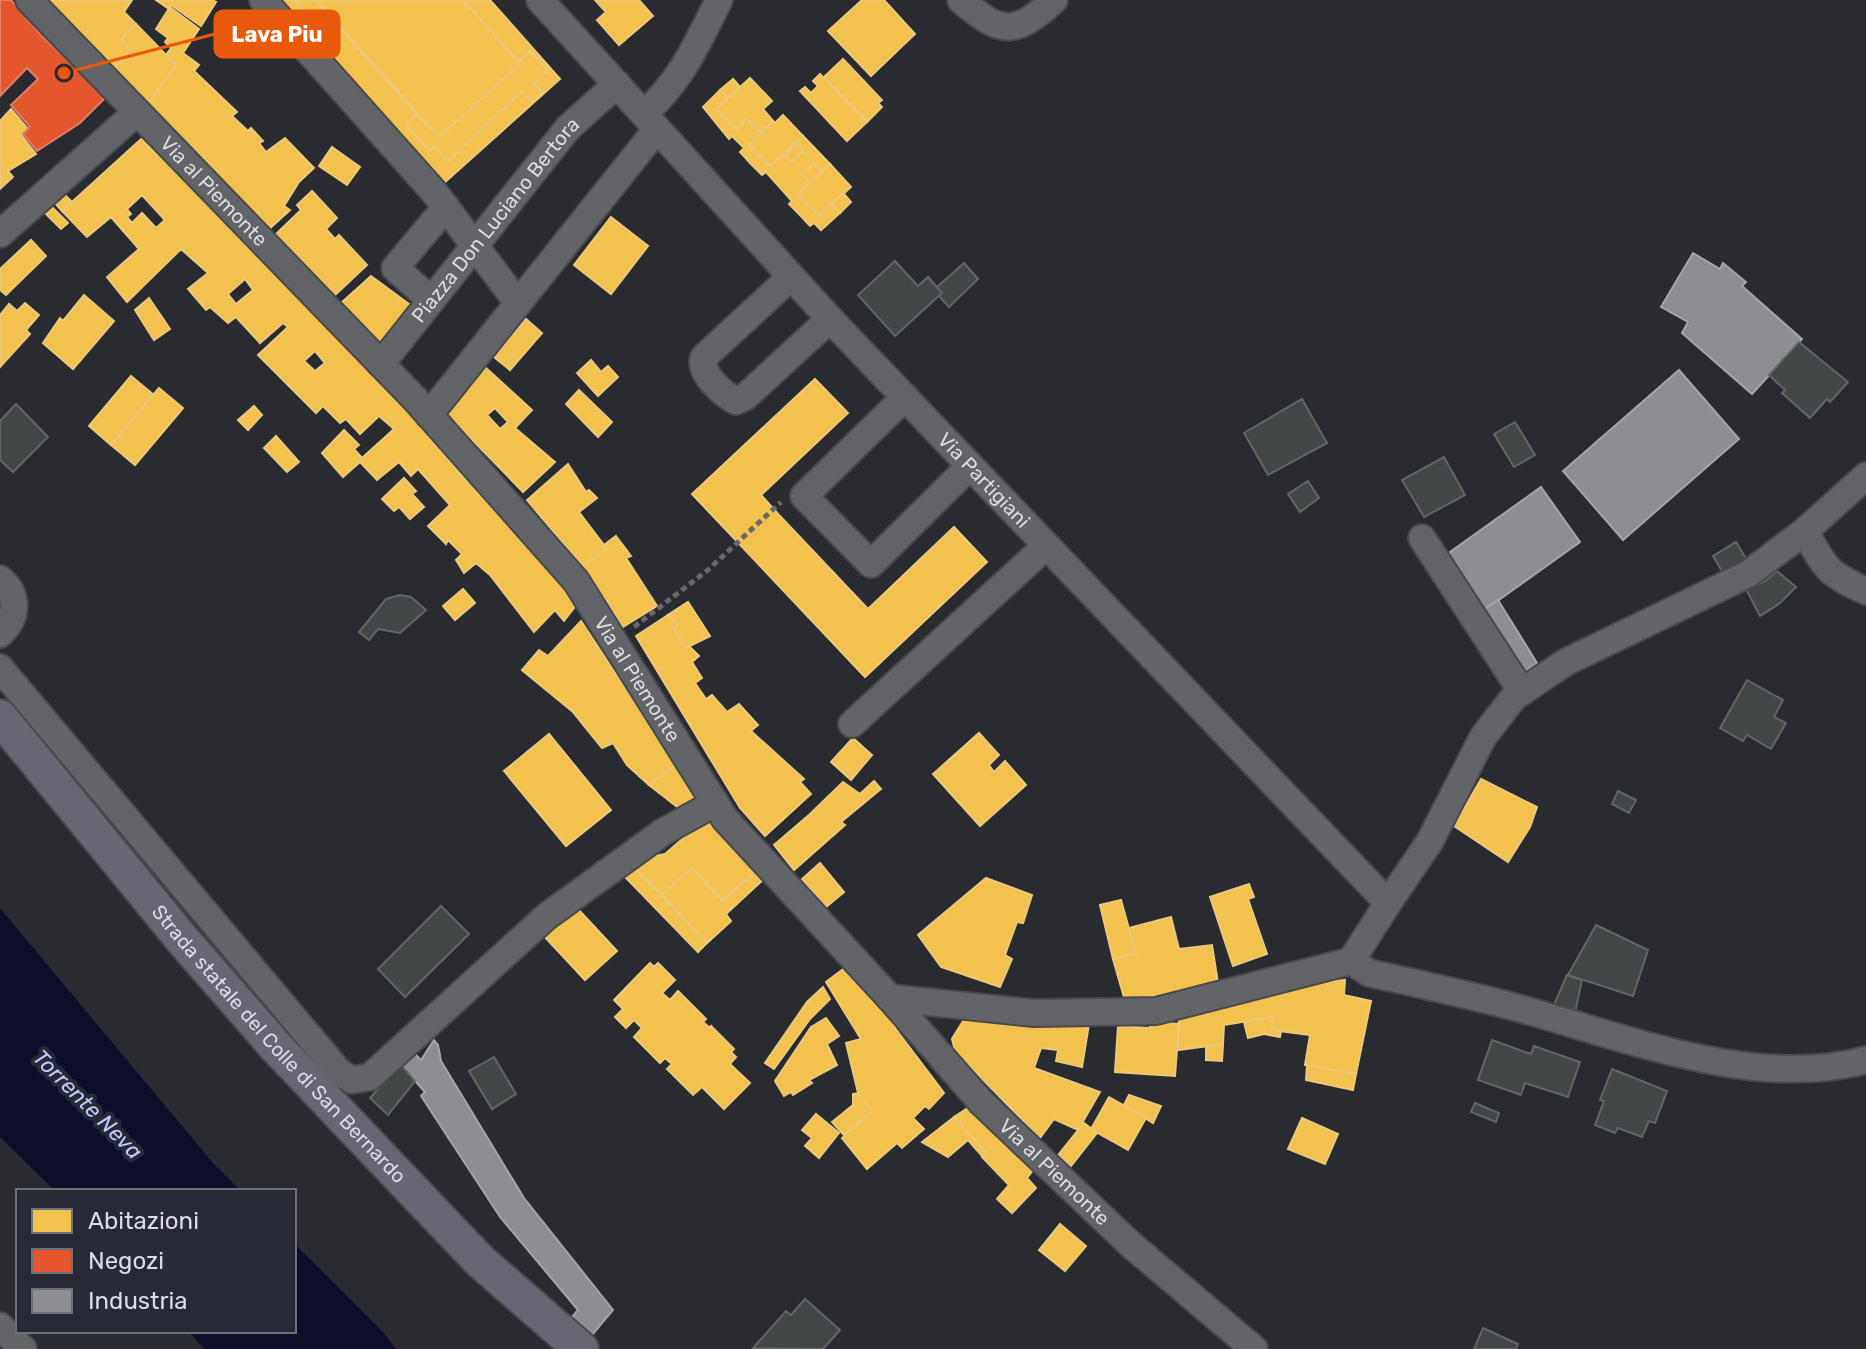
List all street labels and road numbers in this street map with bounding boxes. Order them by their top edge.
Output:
street label: Piazza Don Luciano Bertora [406,112,584,327]
street label: Via al Piemonte [155,131,273,251]
street label: Via Partigiani [933,428,1035,533]
street label: Via al Piemonte [589,612,686,747]
street label: Strada statale del Colle di San Bernardo [147,900,411,1188]
street label: Via al Piemonte [994,1114,1115,1230]

